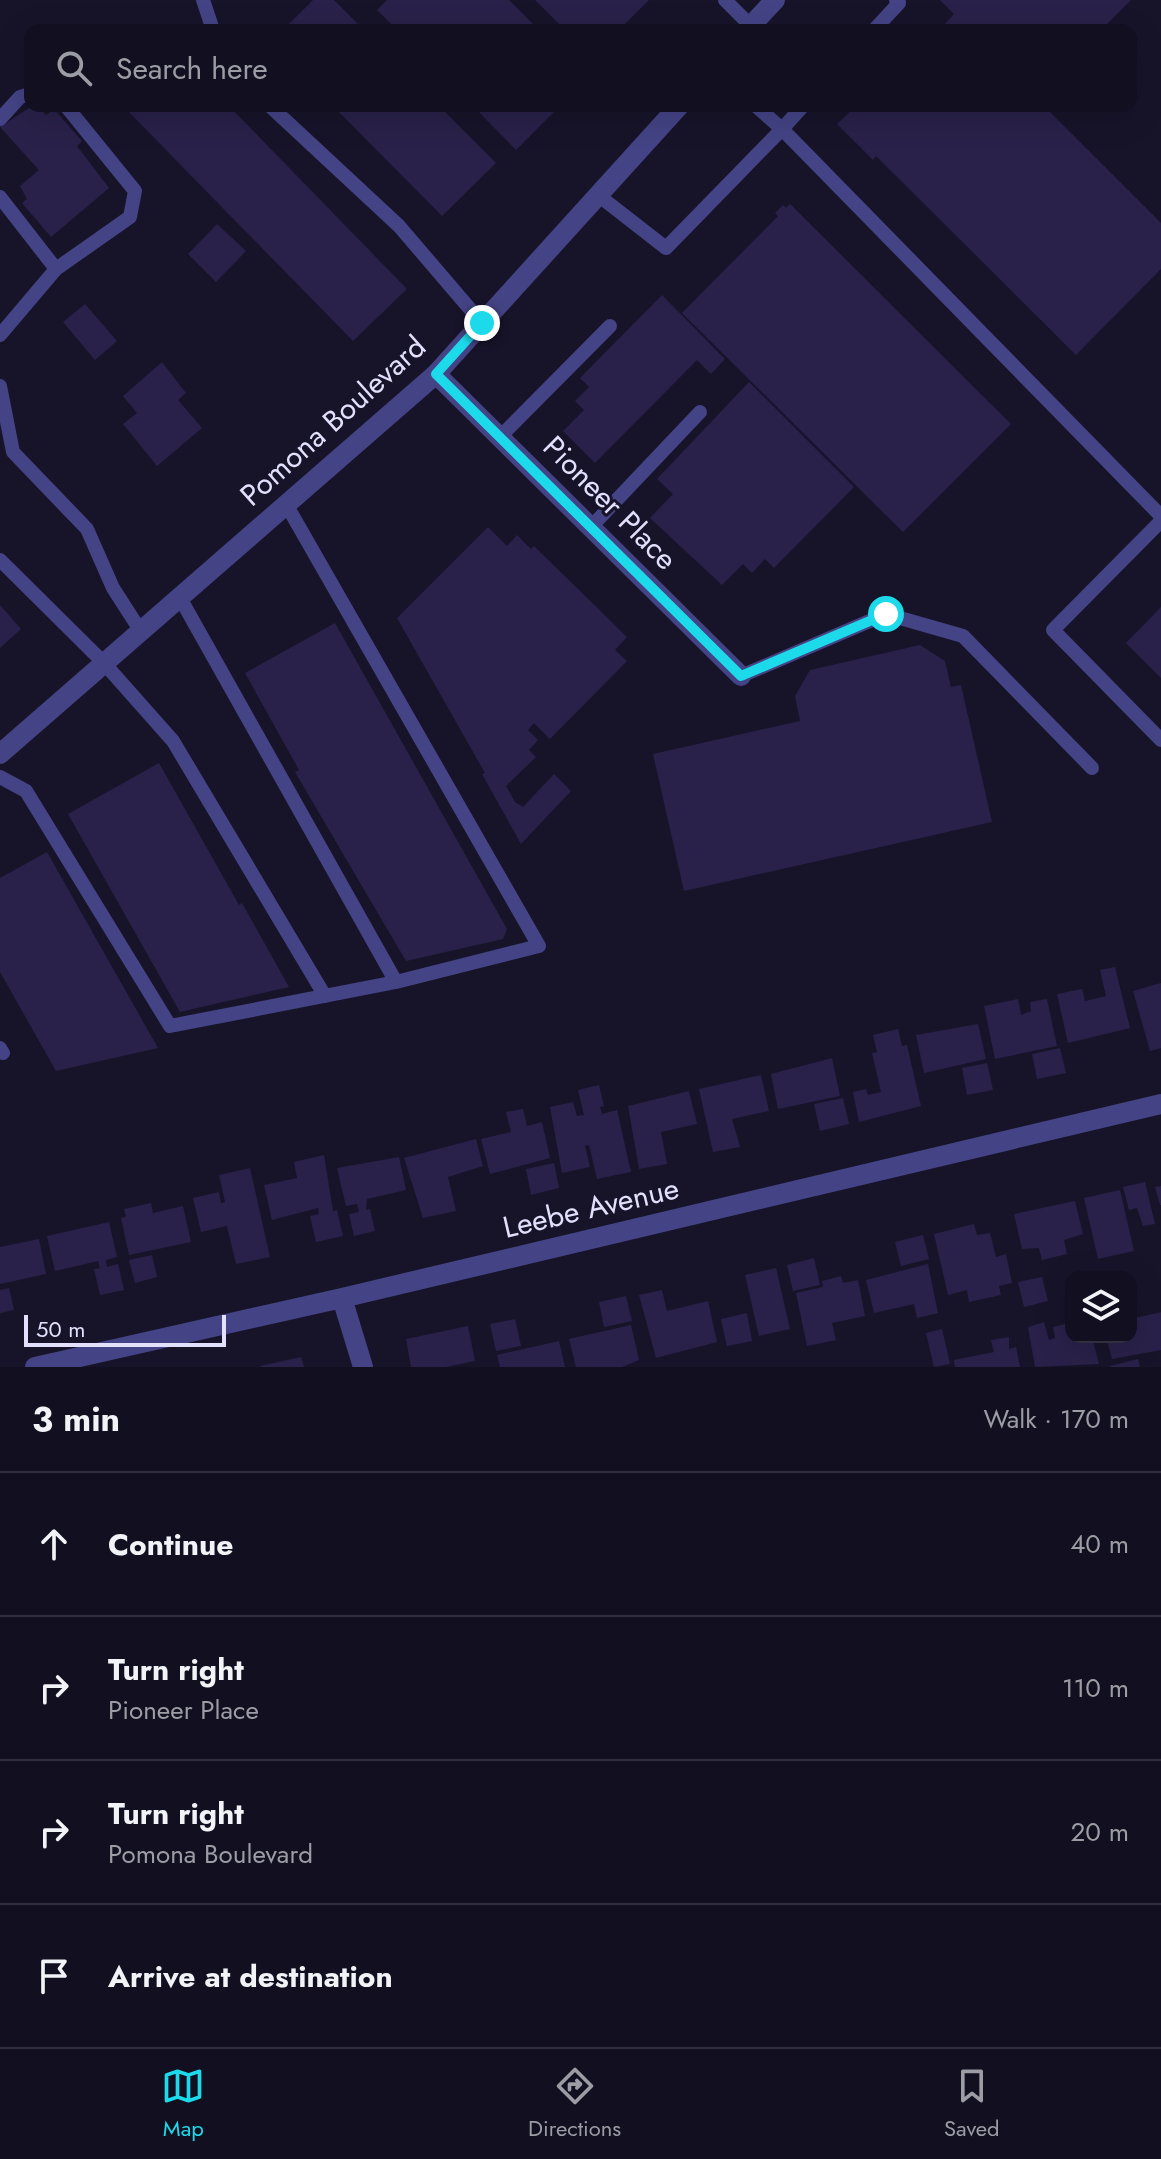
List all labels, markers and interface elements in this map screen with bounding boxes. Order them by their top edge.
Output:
search box [24,24,1137,112]
icon: search [52,46,96,90]
text: Search here [116,47,268,90]
route end [464,305,500,341]
street label: Pomona Boulevard [230,325,435,516]
street label: Pioneer Place [534,426,687,579]
route start [868,596,904,632]
street label: Leebe Avenue [499,1166,683,1249]
map controls [1065,1271,1137,1343]
button: layers [1065,1271,1137,1343]
scale bar [24,1311,226,1347]
text: 50 m [36,1313,85,1345]
text: 3 min [32,1395,120,1444]
text: Walk · 170 m [984,1400,1129,1438]
icon: ahead [32,1522,76,1566]
text: Continue [108,1523,234,1566]
text: 40 m [1070,1525,1129,1563]
text: Turn right [108,1648,244,1691]
icon: right [32,1666,76,1710]
text: 110 m [1062,1669,1129,1707]
text: Pioneer Place [108,1691,259,1729]
text: Turn right [108,1792,244,1835]
icon: right [32,1810,76,1854]
text: 20 m [1071,1813,1129,1851]
text: Pomona Boulevard [108,1835,313,1873]
icon: arrive [32,1954,76,1998]
text: Arrive at destination [108,1955,393,1998]
tab: Map [161,2064,205,2144]
tab: Directions [528,2064,621,2144]
tab: Saved [944,2064,1000,2144]

